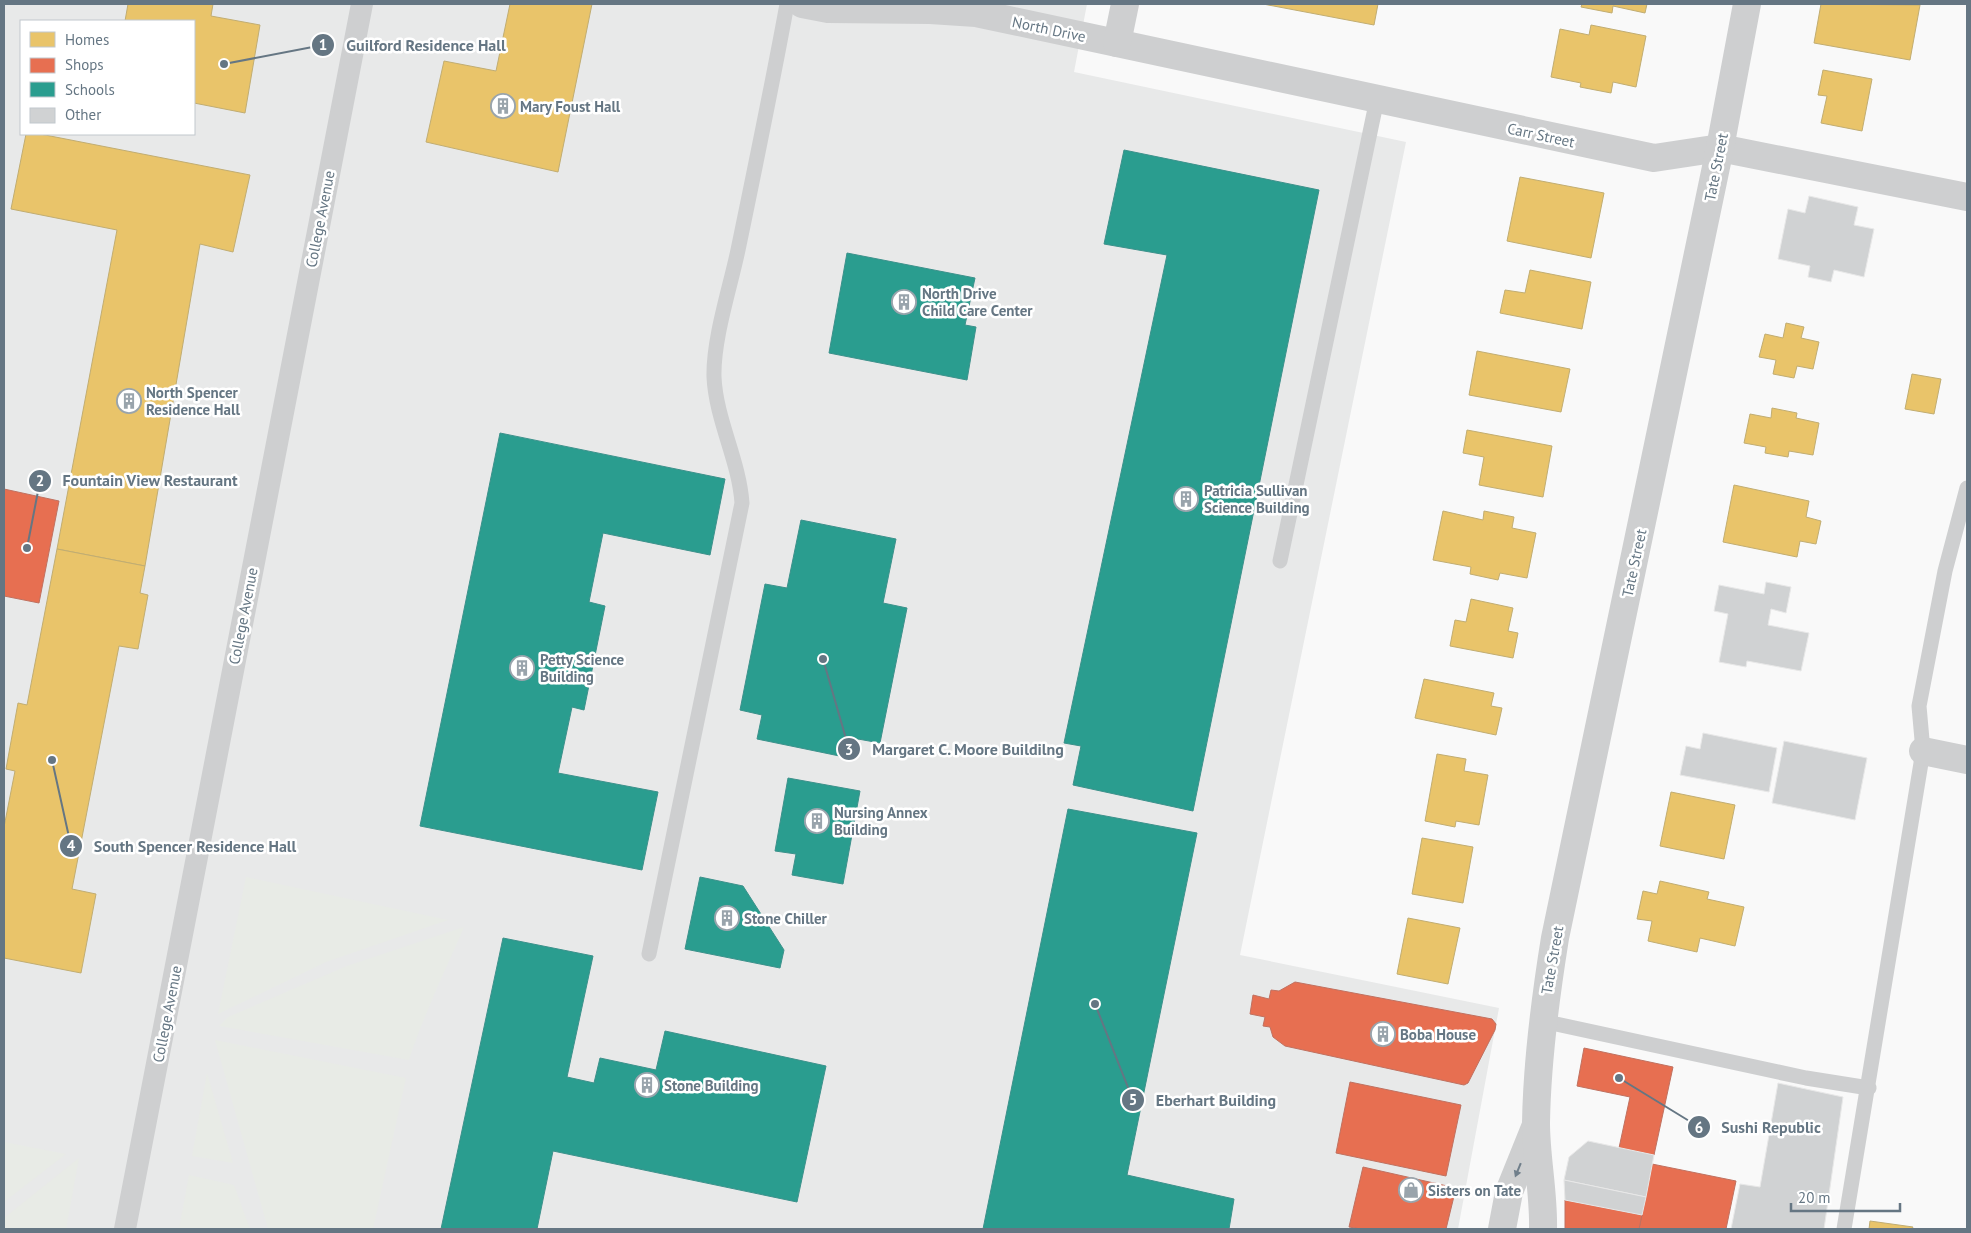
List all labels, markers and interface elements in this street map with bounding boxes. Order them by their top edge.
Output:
street label: North Drive [1011,12,1087,46]
legend [20,20,195,135]
text: Homes [65,30,109,49]
callout: Guilford Residence Hall [311,30,515,61]
text: 1 [319,35,327,54]
text: Guilford Residence Hall [346,35,506,55]
text: Shops [65,55,104,74]
text: Schools [65,80,115,99]
building icon: Mary Foust Hall [490,93,516,119]
place label: Mary Foust Hall [520,97,621,116]
text: Other [65,105,101,124]
street label: Carr Street [1506,119,1576,151]
street label: Tate Street [1700,131,1732,203]
street label: College Avenue [301,169,339,269]
place label: North Drive Child Care Center [922,284,1033,320]
building icon: North Drive Child Care Center [891,289,917,315]
place label: North Spencer Residence Hall [146,383,240,419]
building icon: North Spencer Residence Hall [116,388,142,414]
callout: Fountain View Restaurant [27,465,248,496]
text: Fountain View Restaurant [62,470,238,490]
text: 2 [36,471,44,490]
place label: Patricia Sullivan Science Building [1204,481,1310,517]
building icon: Patricia Sullivan Science Building [1173,486,1199,512]
street label: Tate Street [1618,527,1650,599]
street label: College Avenue [224,566,262,666]
place label: Petty Science Building [540,650,625,686]
building icon: Petty Science Building [509,655,535,681]
callout: Margaret C. Moore Buildilng [837,734,1075,765]
text: Margaret C. Moore Buildilng [872,739,1064,759]
text: 3 [845,740,853,759]
place label: Nursing Annex Building [834,803,928,839]
building icon: Nursing Annex Building [804,808,830,834]
callout: South Spencer Residence Hall [59,831,306,862]
text: 4 [67,836,76,855]
text: South Spencer Residence Hall [94,836,297,856]
building icon: Stone Chiller [714,905,740,931]
place label: Stone Chiller [744,909,828,928]
street label: Tate Street [1537,924,1567,996]
street label: College Avenue [148,964,186,1064]
building icon: Boba House [1370,1021,1396,1047]
place label: Boba House [1400,1025,1476,1044]
building icon: Stone Building [634,1072,660,1098]
place label: Stone Building [664,1076,758,1095]
callout: Eberhart Building [1121,1085,1286,1116]
text: 5 [1129,1090,1137,1109]
text: Eberhart Building [1156,1090,1276,1110]
callout: Sushi Republic [1687,1112,1831,1143]
text: Sushi Republic [1721,1117,1821,1137]
text: 6 [1695,1118,1703,1137]
one-way arrow [1513,1163,1521,1178]
shop icon: Sisters on Tate [1398,1177,1424,1203]
scale bar [1791,1180,1900,1212]
place label: Sisters on Tate [1428,1181,1522,1200]
text: 20 m [1798,1188,1831,1207]

